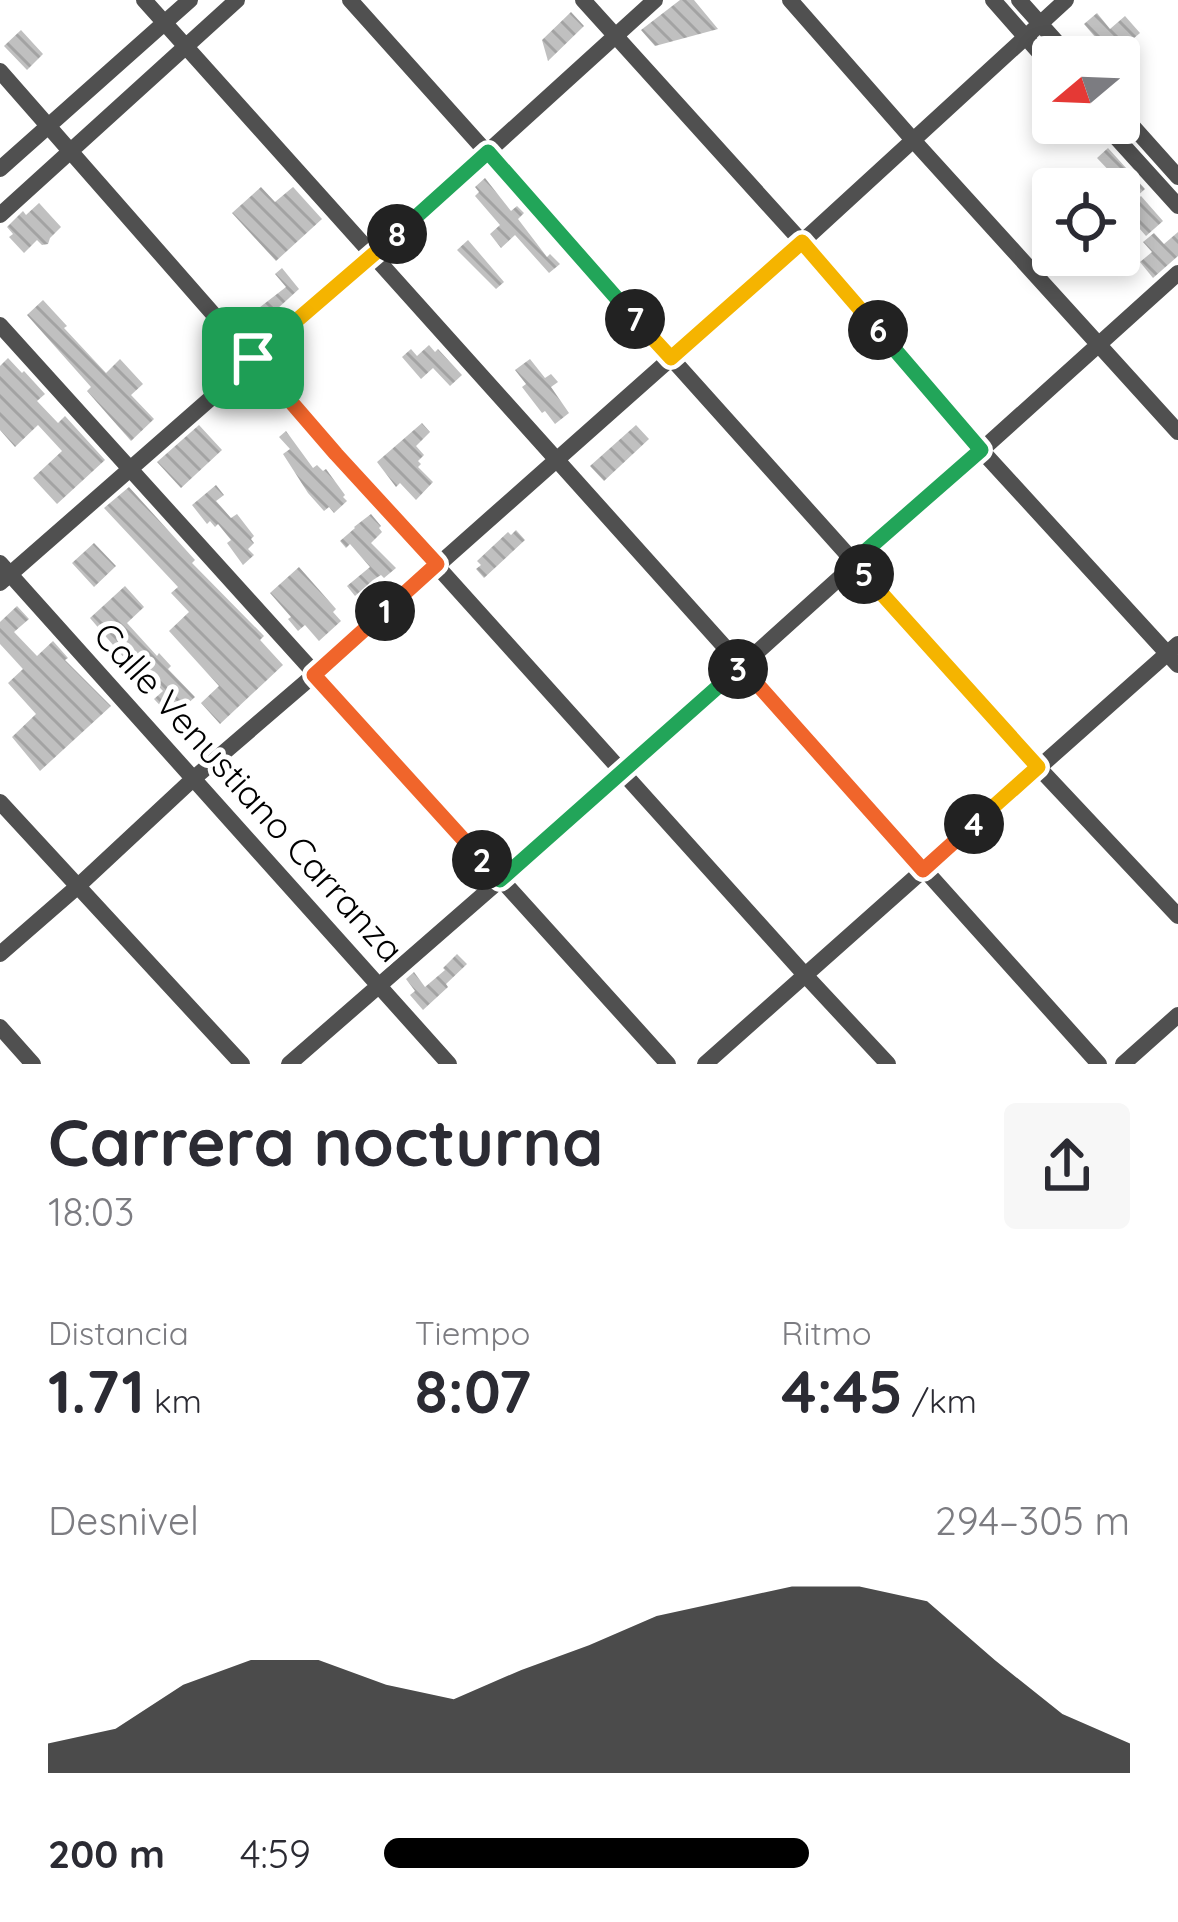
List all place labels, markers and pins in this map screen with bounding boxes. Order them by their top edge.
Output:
pin: 8 [367,204,427,264]
pin: 7 [605,289,665,349]
pin: 6 [848,300,908,360]
pin [202,307,304,409]
pin: 5 [834,544,894,604]
pin: 1 [355,581,415,641]
pin: 3 [708,639,768,699]
pin: 4 [944,794,1004,854]
pin: 2 [452,830,512,890]

